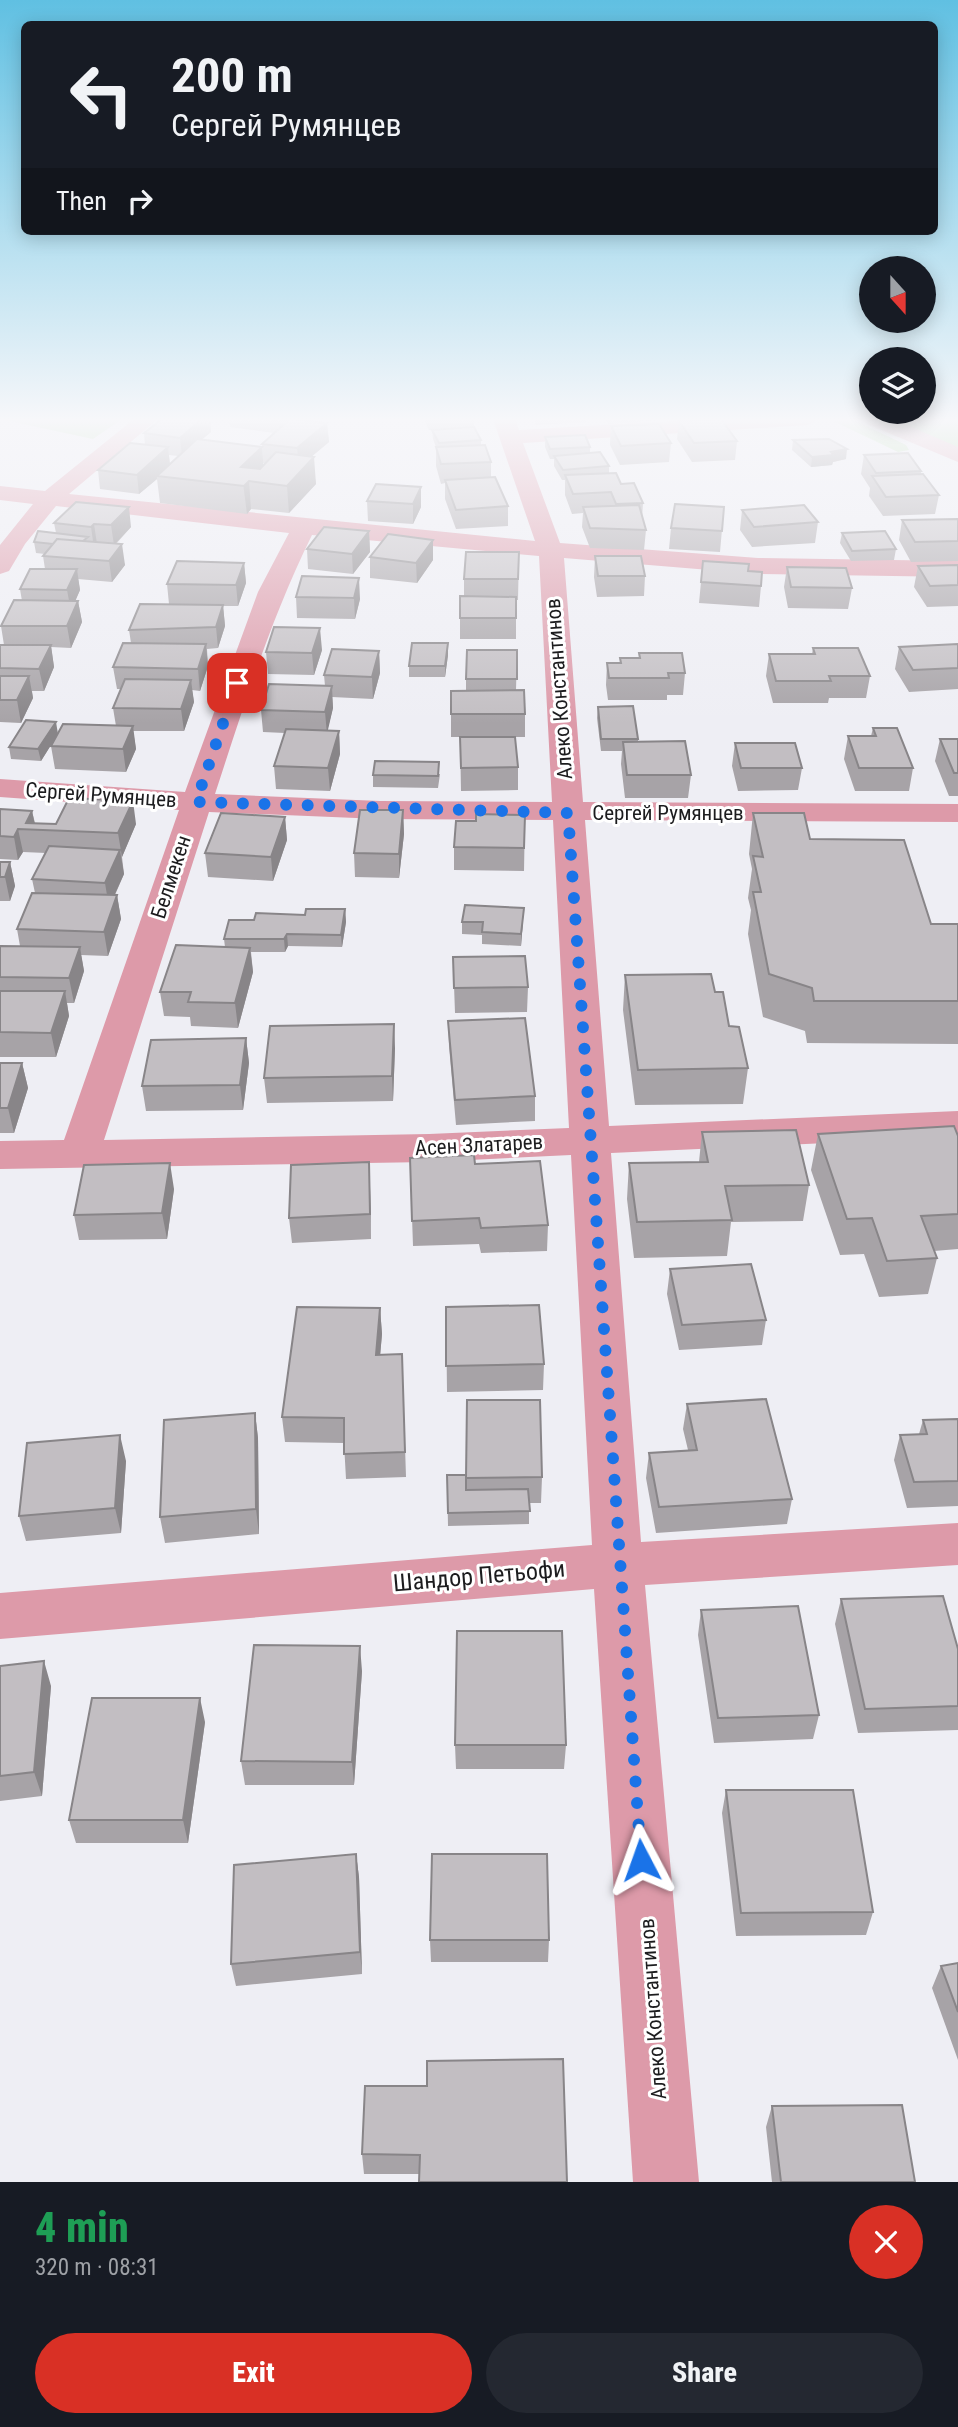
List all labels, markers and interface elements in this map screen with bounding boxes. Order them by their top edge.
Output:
text: 200 m [171,47,293,104]
icon: left [56,49,147,140]
text: Сергей Румянцев [171,106,402,144]
icon: right [121,182,159,220]
text: Then [56,186,107,216]
north arrow [859,256,936,332]
map controls [859,256,936,424]
button: layers [859,347,936,424]
street label: Алеко Константинов [541,598,577,780]
pin [207,653,267,713]
icon: arrive [218,664,256,702]
street label: Сергей Румянцев [25,778,177,812]
street label: Сергей Румянцев [592,801,744,825]
street label: Белмекен [146,832,196,922]
street label: Асен Златарев [414,1130,544,1160]
street label: Шандор Петьофи [392,1555,566,1597]
position arrow [604,1823,678,1897]
street label: Алеко Константинов [635,1918,671,2100]
text: 4 min [35,2203,129,2252]
button: close [849,2205,923,2279]
text: 320 m · 08:31 [35,2254,159,2281]
button: Exit [35,2333,472,2413]
button: Share [486,2333,923,2413]

